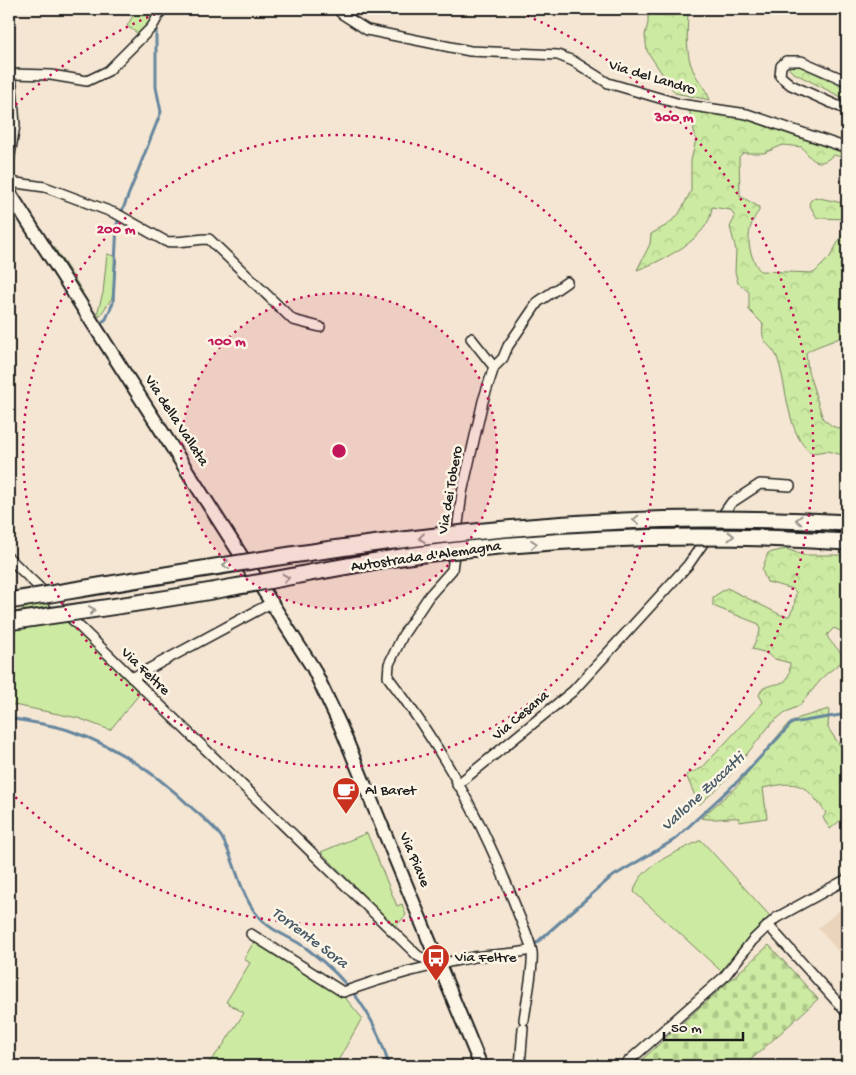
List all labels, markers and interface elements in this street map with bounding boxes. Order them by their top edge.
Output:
street label: Via del Landro [606,56,698,100]
text: 300 m [653,109,694,127]
text: 200 m [97,221,136,239]
text: 100 m [207,333,246,351]
street label: Via della Vallata [139,371,212,470]
centre of rings [330,442,348,460]
street label: Via dei Tobero [434,444,468,536]
one-way arrow [632,515,640,525]
one-way arrow [794,515,802,526]
one-way arrow [728,531,735,541]
one-way arrow [418,532,426,543]
street label: Autostrada d'Alemagna [350,537,503,576]
one-way arrow [530,538,538,549]
one-way arrow [222,559,230,570]
one-way arrow [282,573,291,584]
one-way arrow [87,605,96,615]
street label: Via Feltre [116,644,174,700]
street label: Via Cesana [488,687,554,746]
water label: Vallone Zuccatti [658,749,751,836]
cafe icon: Al Baret [331,776,361,815]
place label: Al Baret [365,782,418,800]
street label: Via Piave [394,829,434,890]
water label: Torrente Sora [267,904,352,974]
bus stop icon: Via Feltre [421,943,451,982]
place label: Via Feltre [454,949,517,967]
scale bar [664,1010,742,1042]
text: 50 m [671,1020,702,1038]

